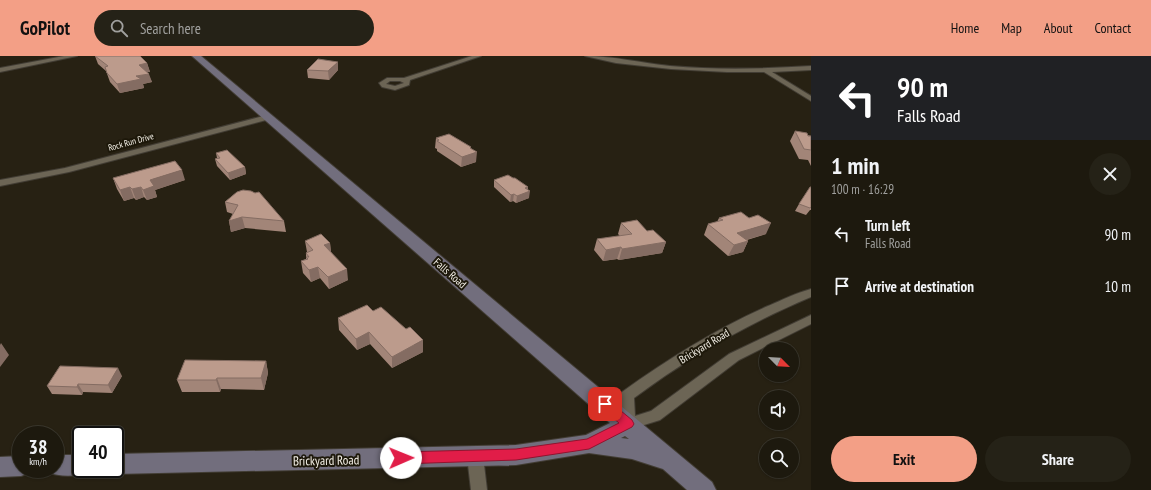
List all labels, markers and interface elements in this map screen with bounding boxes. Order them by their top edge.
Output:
search box [94,10,374,46]
text: GoPilot [20,16,70,40]
icon: search [108,17,130,39]
text: Search here [140,19,201,38]
text: Home [951,19,979,37]
text: Map [1001,19,1022,37]
text: About [1044,19,1073,37]
text: Contact [1095,19,1131,37]
text: 90 m [897,68,948,105]
icon: left [831,72,883,124]
text: Falls Road [897,104,961,127]
street label: Rock Run Drive [107,130,155,153]
text: 1 min [831,150,879,181]
button: close [1089,153,1131,195]
text: 100 m · 16:29 [831,181,894,198]
text: Turn left [865,216,910,235]
icon: left [831,223,853,245]
text: 90 m [1105,225,1131,244]
text: Falls Road [865,235,911,252]
street label: Falls Road [431,255,469,291]
icon: arrive [831,275,853,297]
text: Arrive at destination [865,277,974,296]
text: 10 m [1105,277,1131,296]
street label: Brickyard Road [676,325,732,366]
north arrow [759,342,799,382]
map controls [759,342,799,478]
pin [588,387,622,421]
button: sound [759,390,799,430]
icon: arrive [594,393,616,415]
speed limit sign: 40 [72,426,124,478]
text: 38 [28,434,48,460]
button: Exit [831,436,977,482]
button: Share [985,436,1131,482]
position arrow [380,437,422,479]
button: search [759,438,799,478]
street label: Brickyard Road [293,451,359,470]
text: km/h [29,455,47,468]

